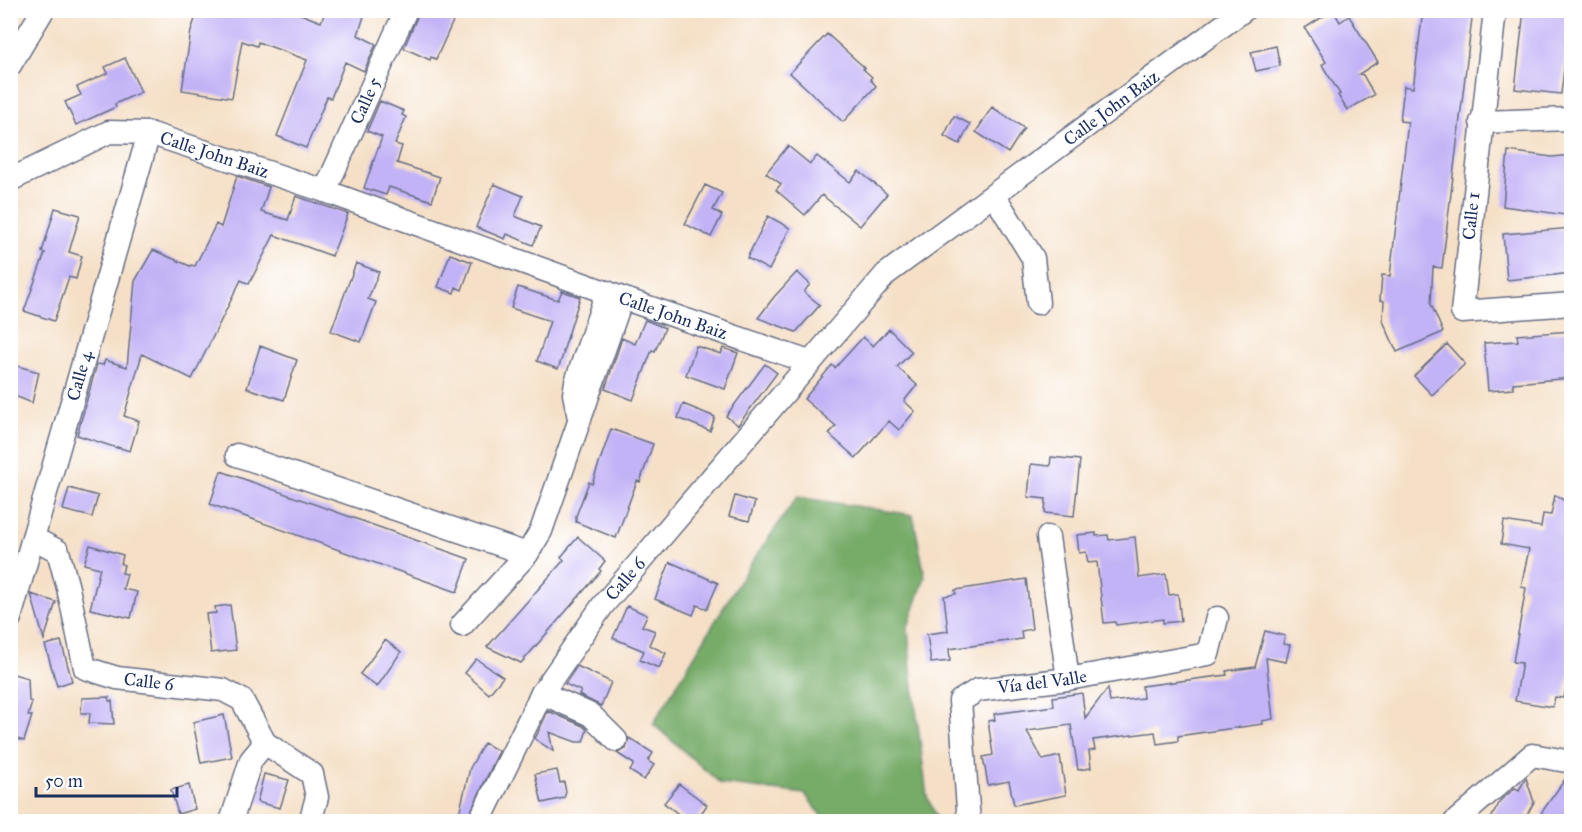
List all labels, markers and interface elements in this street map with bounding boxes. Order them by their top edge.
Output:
street label: Calle John Baiz [1059,65,1163,150]
street label: Calle 5 [345,73,386,128]
street label: Calle John Baiz [157,126,272,183]
street label: Calle 1 [1458,191,1484,241]
street label: Calle John Baiz [616,287,730,344]
street label: Calle 4 [62,347,97,403]
street label: Calle 6 [601,552,651,605]
street label: Vía del Valle [995,665,1088,699]
street label: Calle 6 [123,668,176,695]
scale bar [36,760,177,798]
text: 50 m [45,770,83,792]

